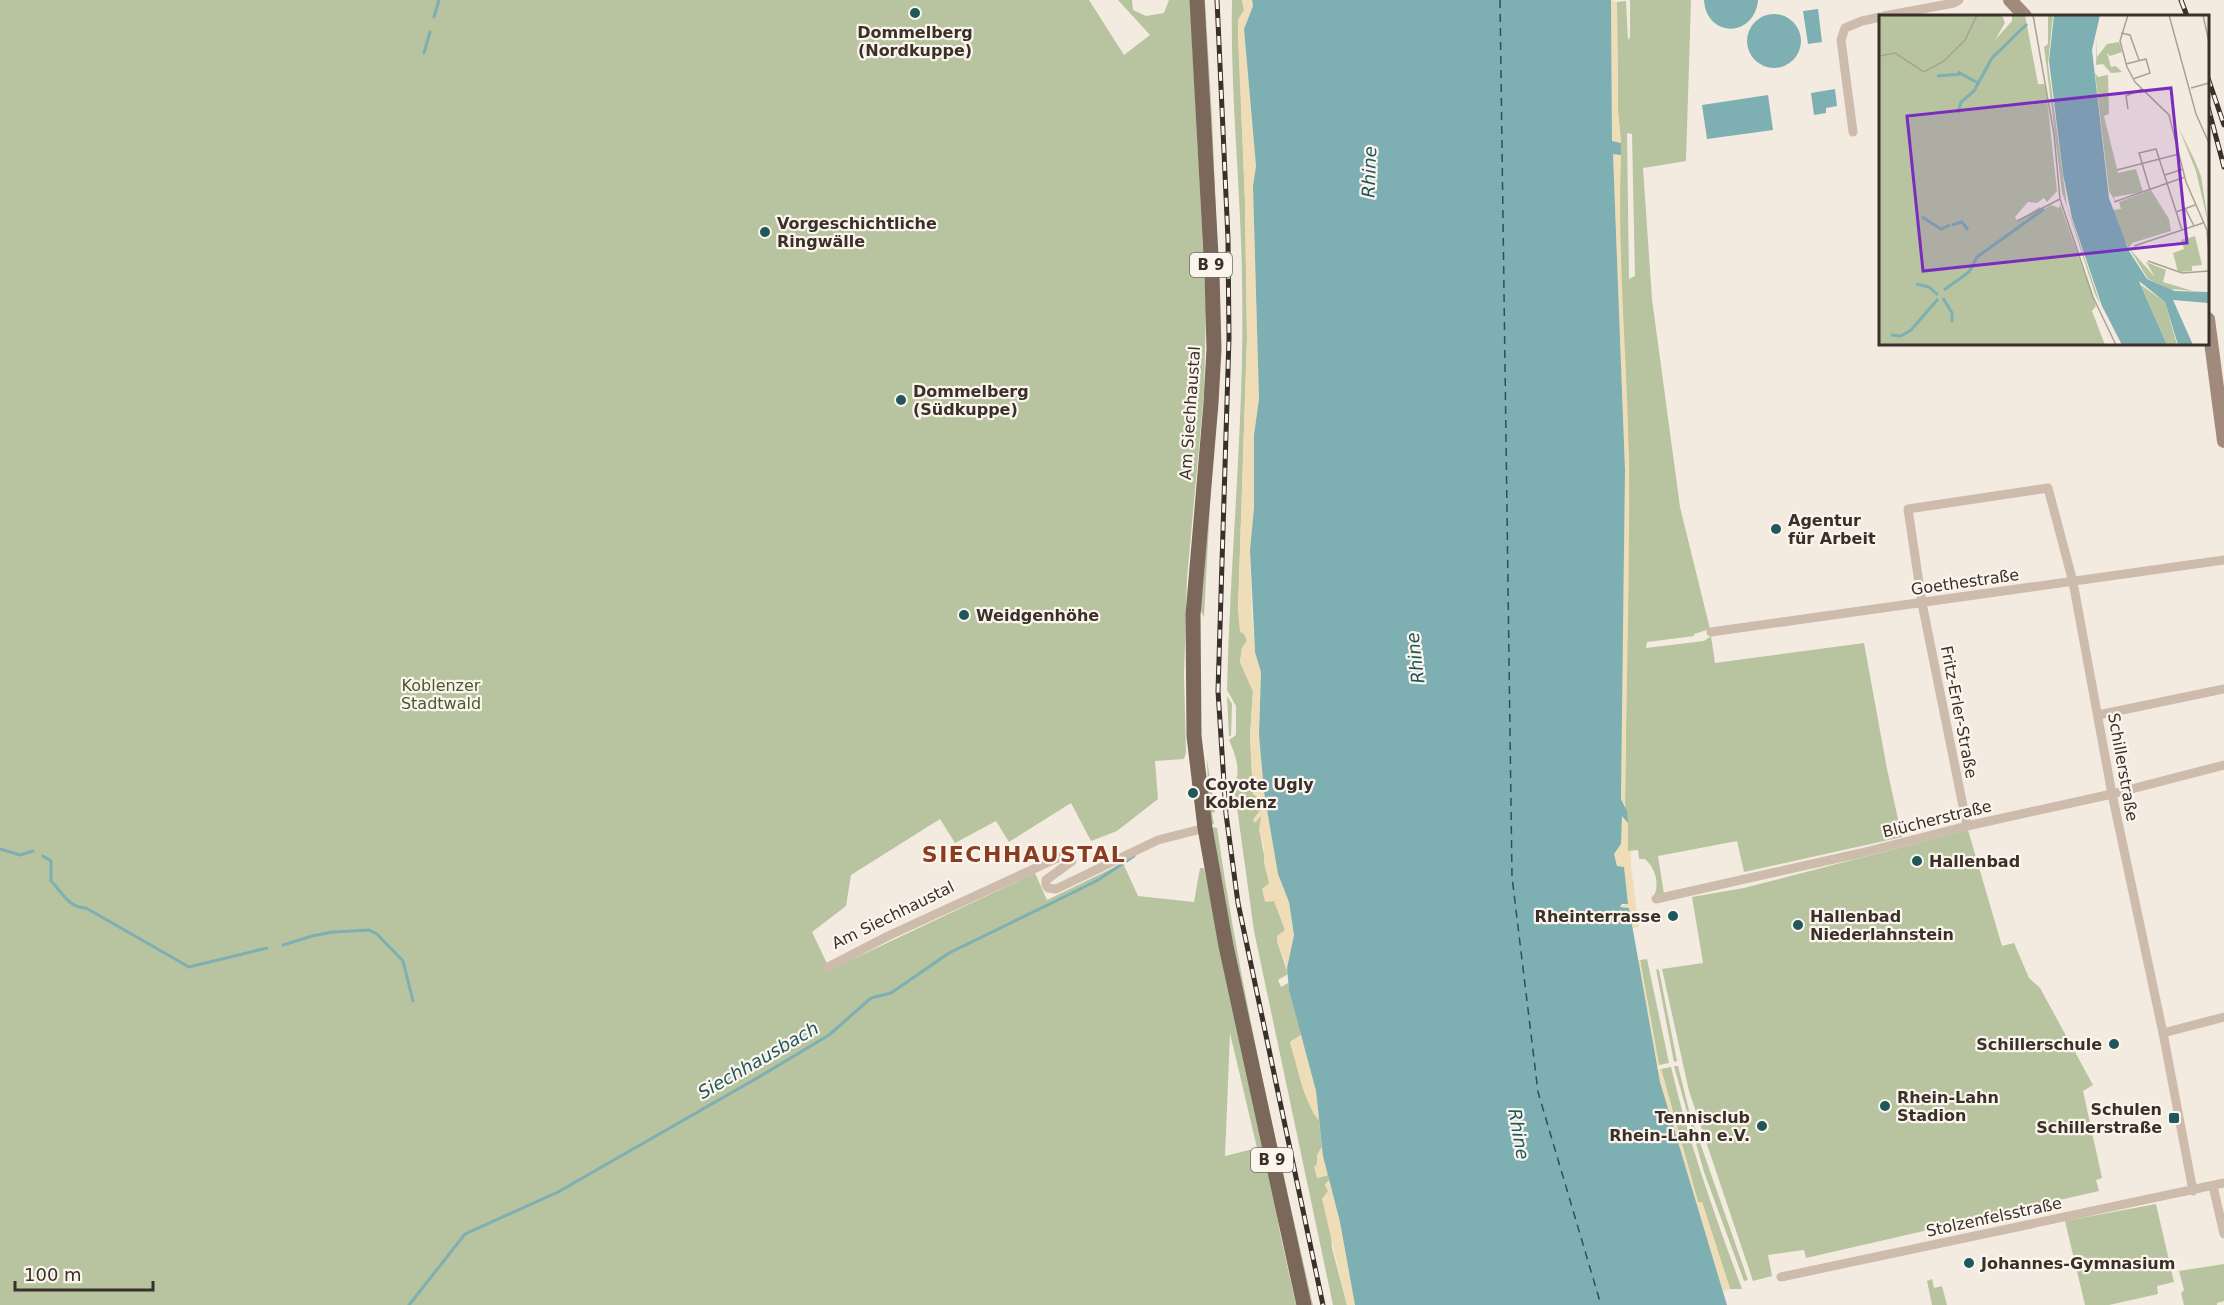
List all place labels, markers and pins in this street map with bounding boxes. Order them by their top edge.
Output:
marker: Dommelberg (Nordkuppe) [908,6,922,20]
place label: Dommelberg (Nordkuppe) [857,23,973,60]
place label: Vorgeschichtliche Ringwälle [777,214,937,251]
marker: Vorgeschichtliche Ringwälle [758,225,772,239]
place label: Dommelberg (Südkuppe) [913,382,1029,419]
marker: Dommelberg (Südkuppe) [894,393,908,407]
place label: Agentur für Arbeit [1788,511,1876,548]
marker: Agentur für Arbeit [1769,522,1783,536]
place label: Weidgenhöhe [976,606,1099,625]
marker: Weidgenhöhe [957,608,971,622]
place label: Coyote Ugly Koblenz [1205,775,1314,812]
marker: Coyote Ugly Koblenz [1186,786,1200,800]
place label: Hallenbad [1929,852,2020,871]
marker: Hallenbad [1910,854,1924,868]
place label: Rheinterrasse [1535,907,1661,926]
place label: Hallenbad Niederlahnstein [1810,907,1954,944]
marker: Rheinterrasse [1666,909,1680,923]
marker: Hallenbad Niederlahnstein [1791,918,1805,932]
place label: Schillerschule [1976,1035,2102,1054]
marker: Schillerschule [2107,1037,2121,1051]
place label: Rhein-Lahn Stadion [1897,1088,1999,1125]
marker: Rhein-Lahn Stadion [1878,1099,1892,1113]
place label: Schulen Schillerstraße [2036,1100,2162,1137]
place label: Tennisclub Rhein-Lahn e.V. [1609,1108,1750,1145]
marker: Schulen Schillerstraße [2167,1111,2181,1125]
marker: Tennisclub Rhein-Lahn e.V. [1755,1119,1769,1133]
place label: Johannes-Gymnasium [1980,1254,2175,1273]
marker: Johannes-Gymnasium [1962,1256,1976,1270]

